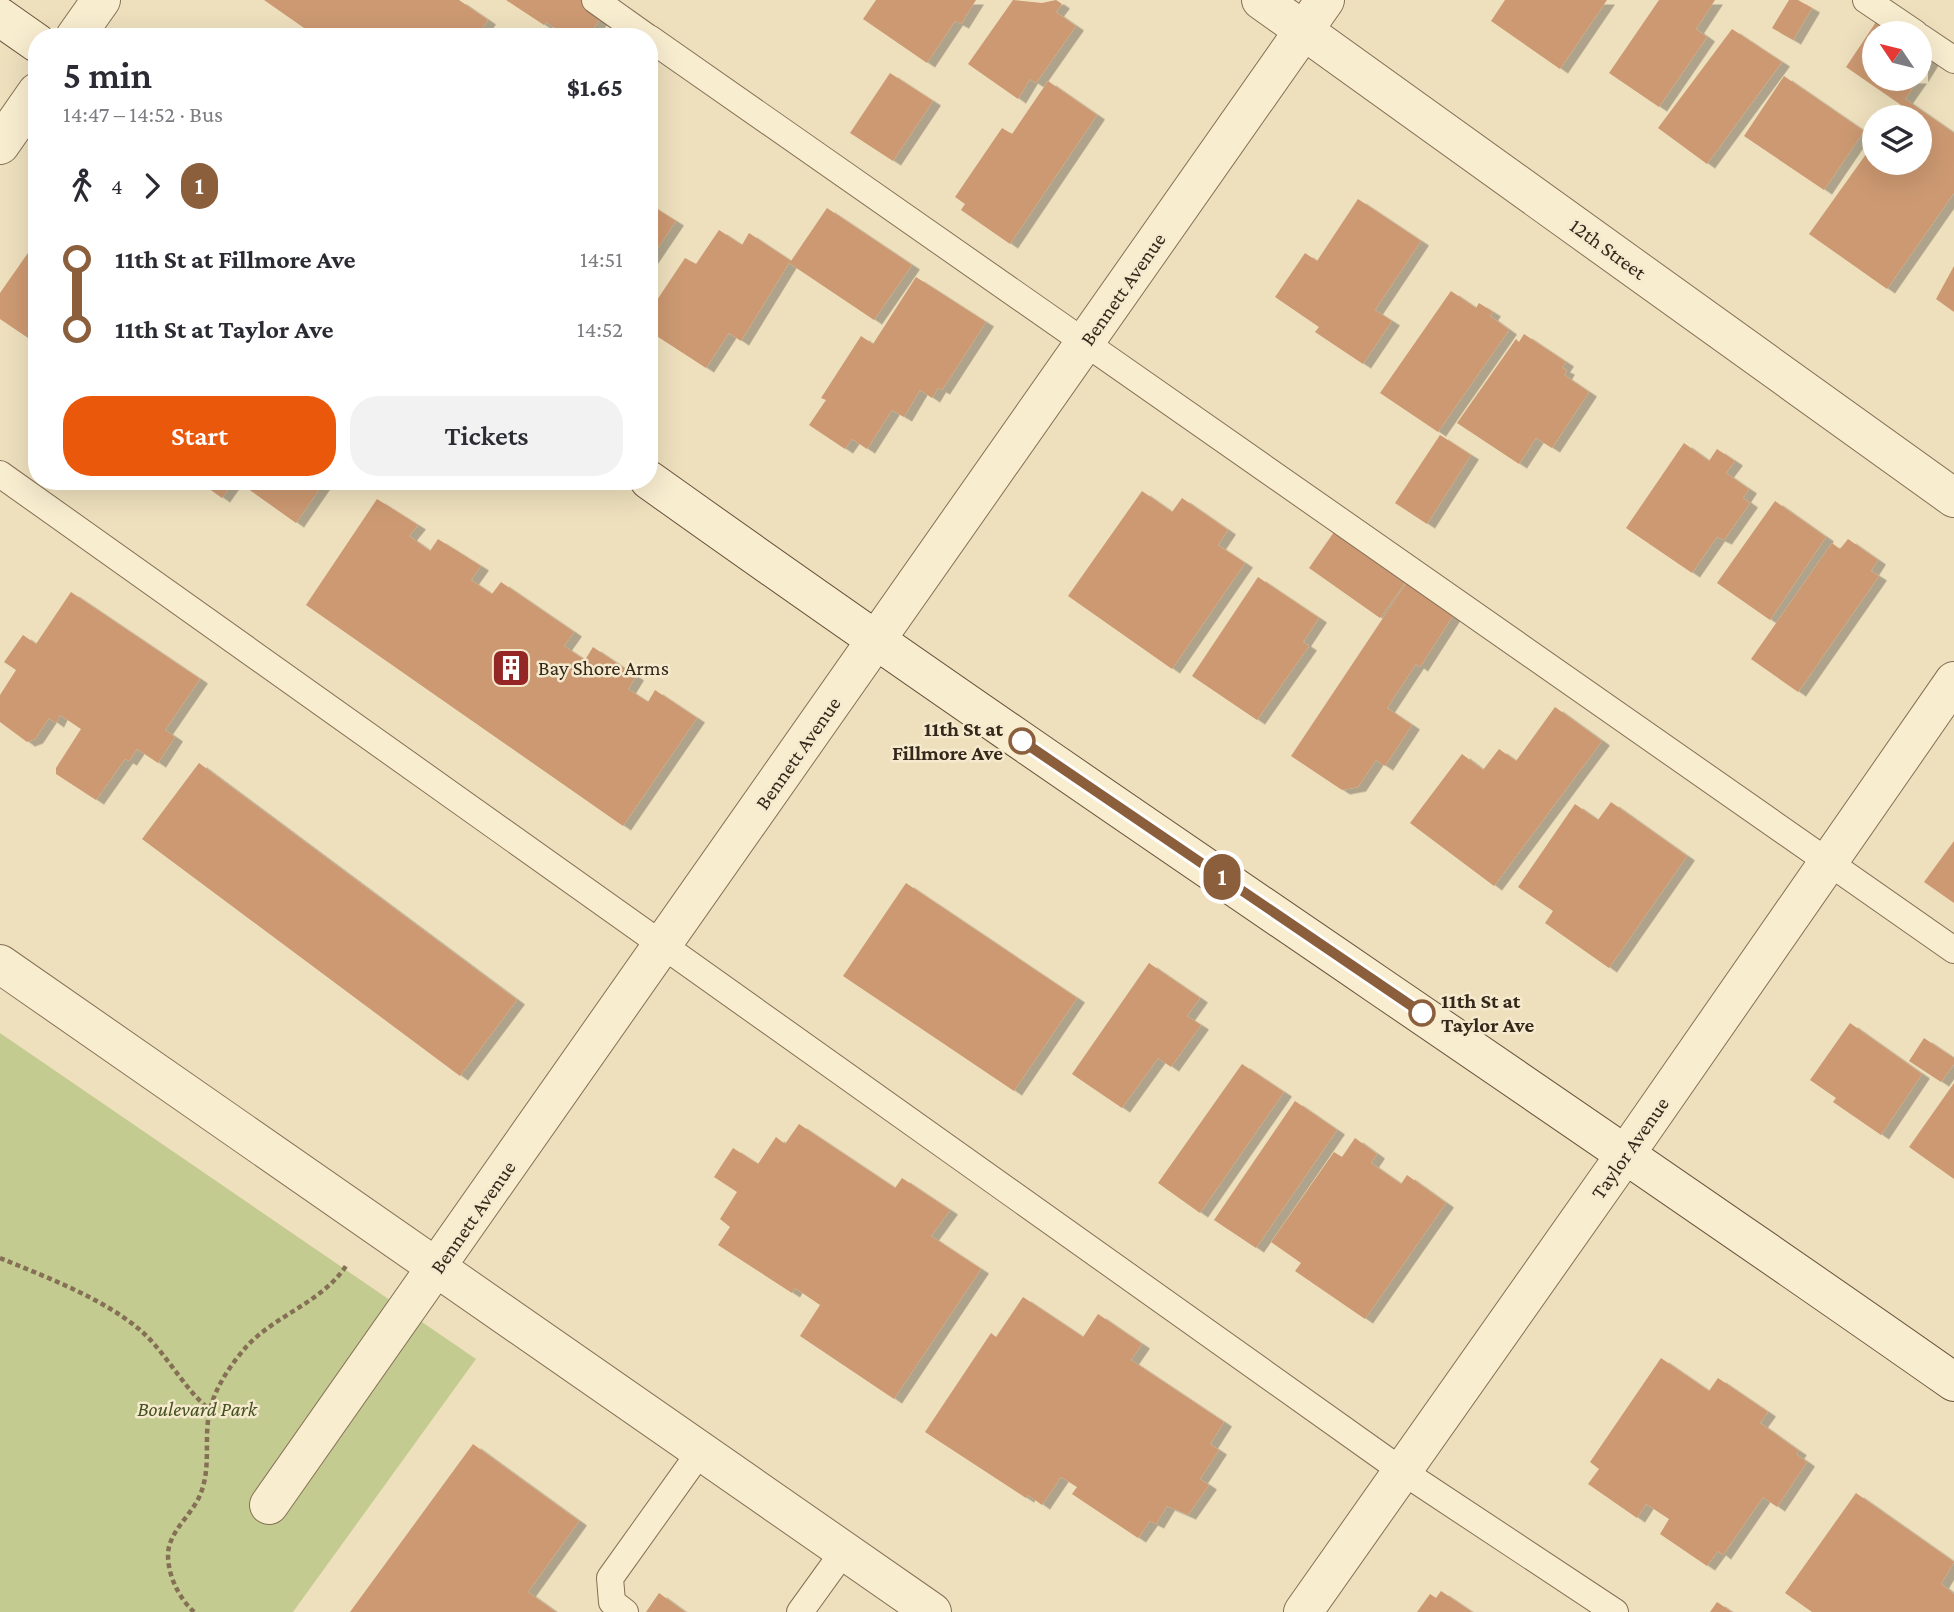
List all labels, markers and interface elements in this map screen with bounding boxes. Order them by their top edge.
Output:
north arrow [1862,21,1932,91]
map controls [1862,21,1932,175]
text: 5 min [63,54,152,96]
text: $1.65 [567,73,623,102]
text: 14:47 – 14:52 · Bus [63,101,223,127]
button: layers [1862,105,1932,175]
icon: walk [63,167,101,205]
icon: forward [133,167,171,205]
text: 1 [195,172,204,199]
text: 4 [111,173,123,199]
street label: 12th Street [1565,213,1652,285]
street label: Bennett Avenue [1075,228,1171,350]
text: 11th St at Fillmore Ave [115,245,356,274]
text: 14:51 [580,246,623,272]
text: 11th St at Taylor Ave [115,315,334,344]
text: 14:52 [577,316,623,342]
button: Start [63,396,336,476]
button: Tickets [350,396,623,476]
building icon: Bay Shore Arms [490,647,532,689]
place label: Bay Shore Arms [538,656,669,680]
street label: Bennett Avenue [750,692,846,814]
place label: 11th St at Fillmore Ave [892,717,1003,765]
marker: 11th St at Fillmore Ave [1009,728,1035,754]
line badge: 1 [1199,854,1245,900]
text: 1 [1218,863,1226,890]
place label: 11th St at Taylor Ave [1441,989,1534,1037]
marker: 11th St at Taylor Ave [1409,1000,1435,1026]
street label: Taylor Avenue [1586,1092,1674,1204]
street label: Bennett Avenue [425,1156,521,1278]
park label: Boulevard Park [137,1397,258,1421]

